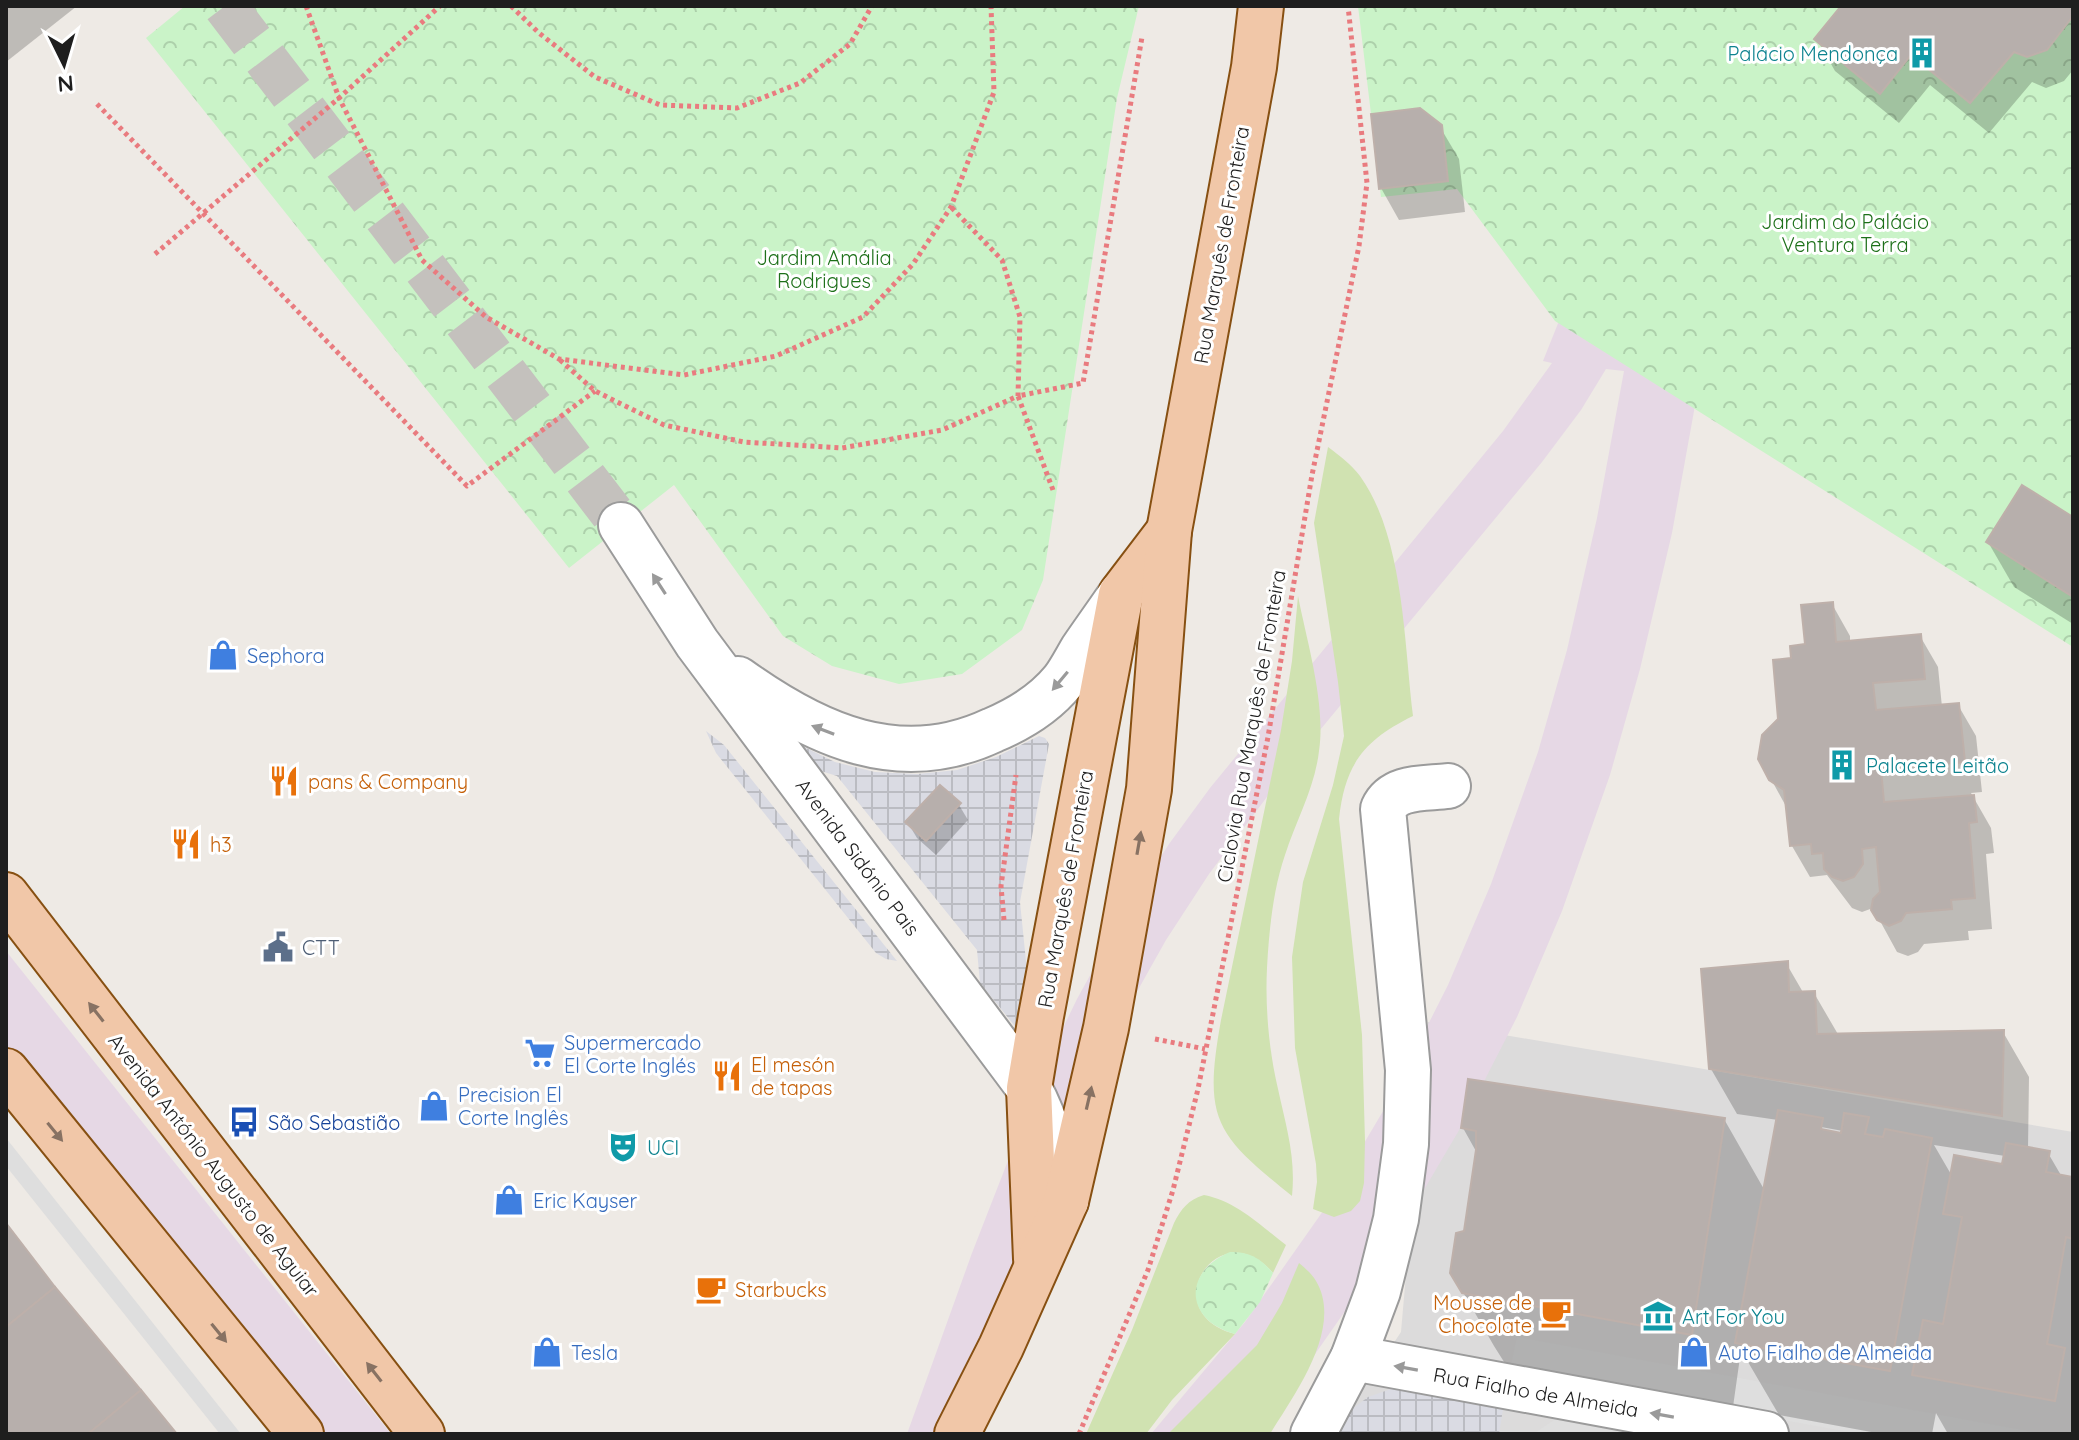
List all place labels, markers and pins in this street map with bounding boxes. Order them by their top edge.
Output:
building icon: Palácio Mendonça [1905,36,1939,70]
place label: Palácio Mendonça [1728,41,1898,66]
shop icon: Sephora [206,638,240,672]
place label: Sephora [247,643,325,668]
building icon: Palacete Leitão [1825,748,1859,782]
place label: Palacete Leitão [1866,753,2009,778]
restaurant icon: pans & Company [267,764,301,798]
place label: pans & Company [308,769,468,794]
restaurant icon: h3 [169,827,203,861]
place label: h3 [210,832,232,857]
public building icon: CTT [261,930,295,964]
place label: CTT [302,935,340,960]
place label: Supermercado El Corte Inglés [564,1030,701,1078]
supermarket icon: Supermercado El Corte Inglés [523,1036,557,1070]
place label: El mesón de tapas [751,1052,835,1100]
restaurant icon: El mesón de tapas [710,1059,744,1093]
place label: Precision El Corte Inglês [458,1082,568,1130]
shop icon: Precision El Corte Inglês [417,1089,451,1123]
bus stop icon: São Sebastião [227,1105,261,1139]
place label: São Sebastião [268,1110,400,1135]
theatre icon: UCI [606,1130,640,1164]
place label: UCI [647,1135,679,1160]
shop icon: Eric Kayser [492,1183,526,1217]
place label: Eric Kayser [533,1188,638,1213]
cafe icon: Starbucks [694,1272,728,1306]
place label: Starbucks [735,1277,827,1302]
place label: Mousse de Chocolate [1433,1290,1532,1338]
cafe icon: Mousse de Chocolate [1539,1296,1573,1330]
museum icon: Art For You [1641,1299,1675,1333]
place label: Art For You [1682,1304,1785,1329]
shop icon: Tesla [530,1335,564,1369]
shop icon: Auto Fialho de Almeida [1677,1335,1711,1369]
place label: Tesla [571,1340,618,1365]
place label: Auto Fialho de Almeida [1718,1340,1932,1365]

